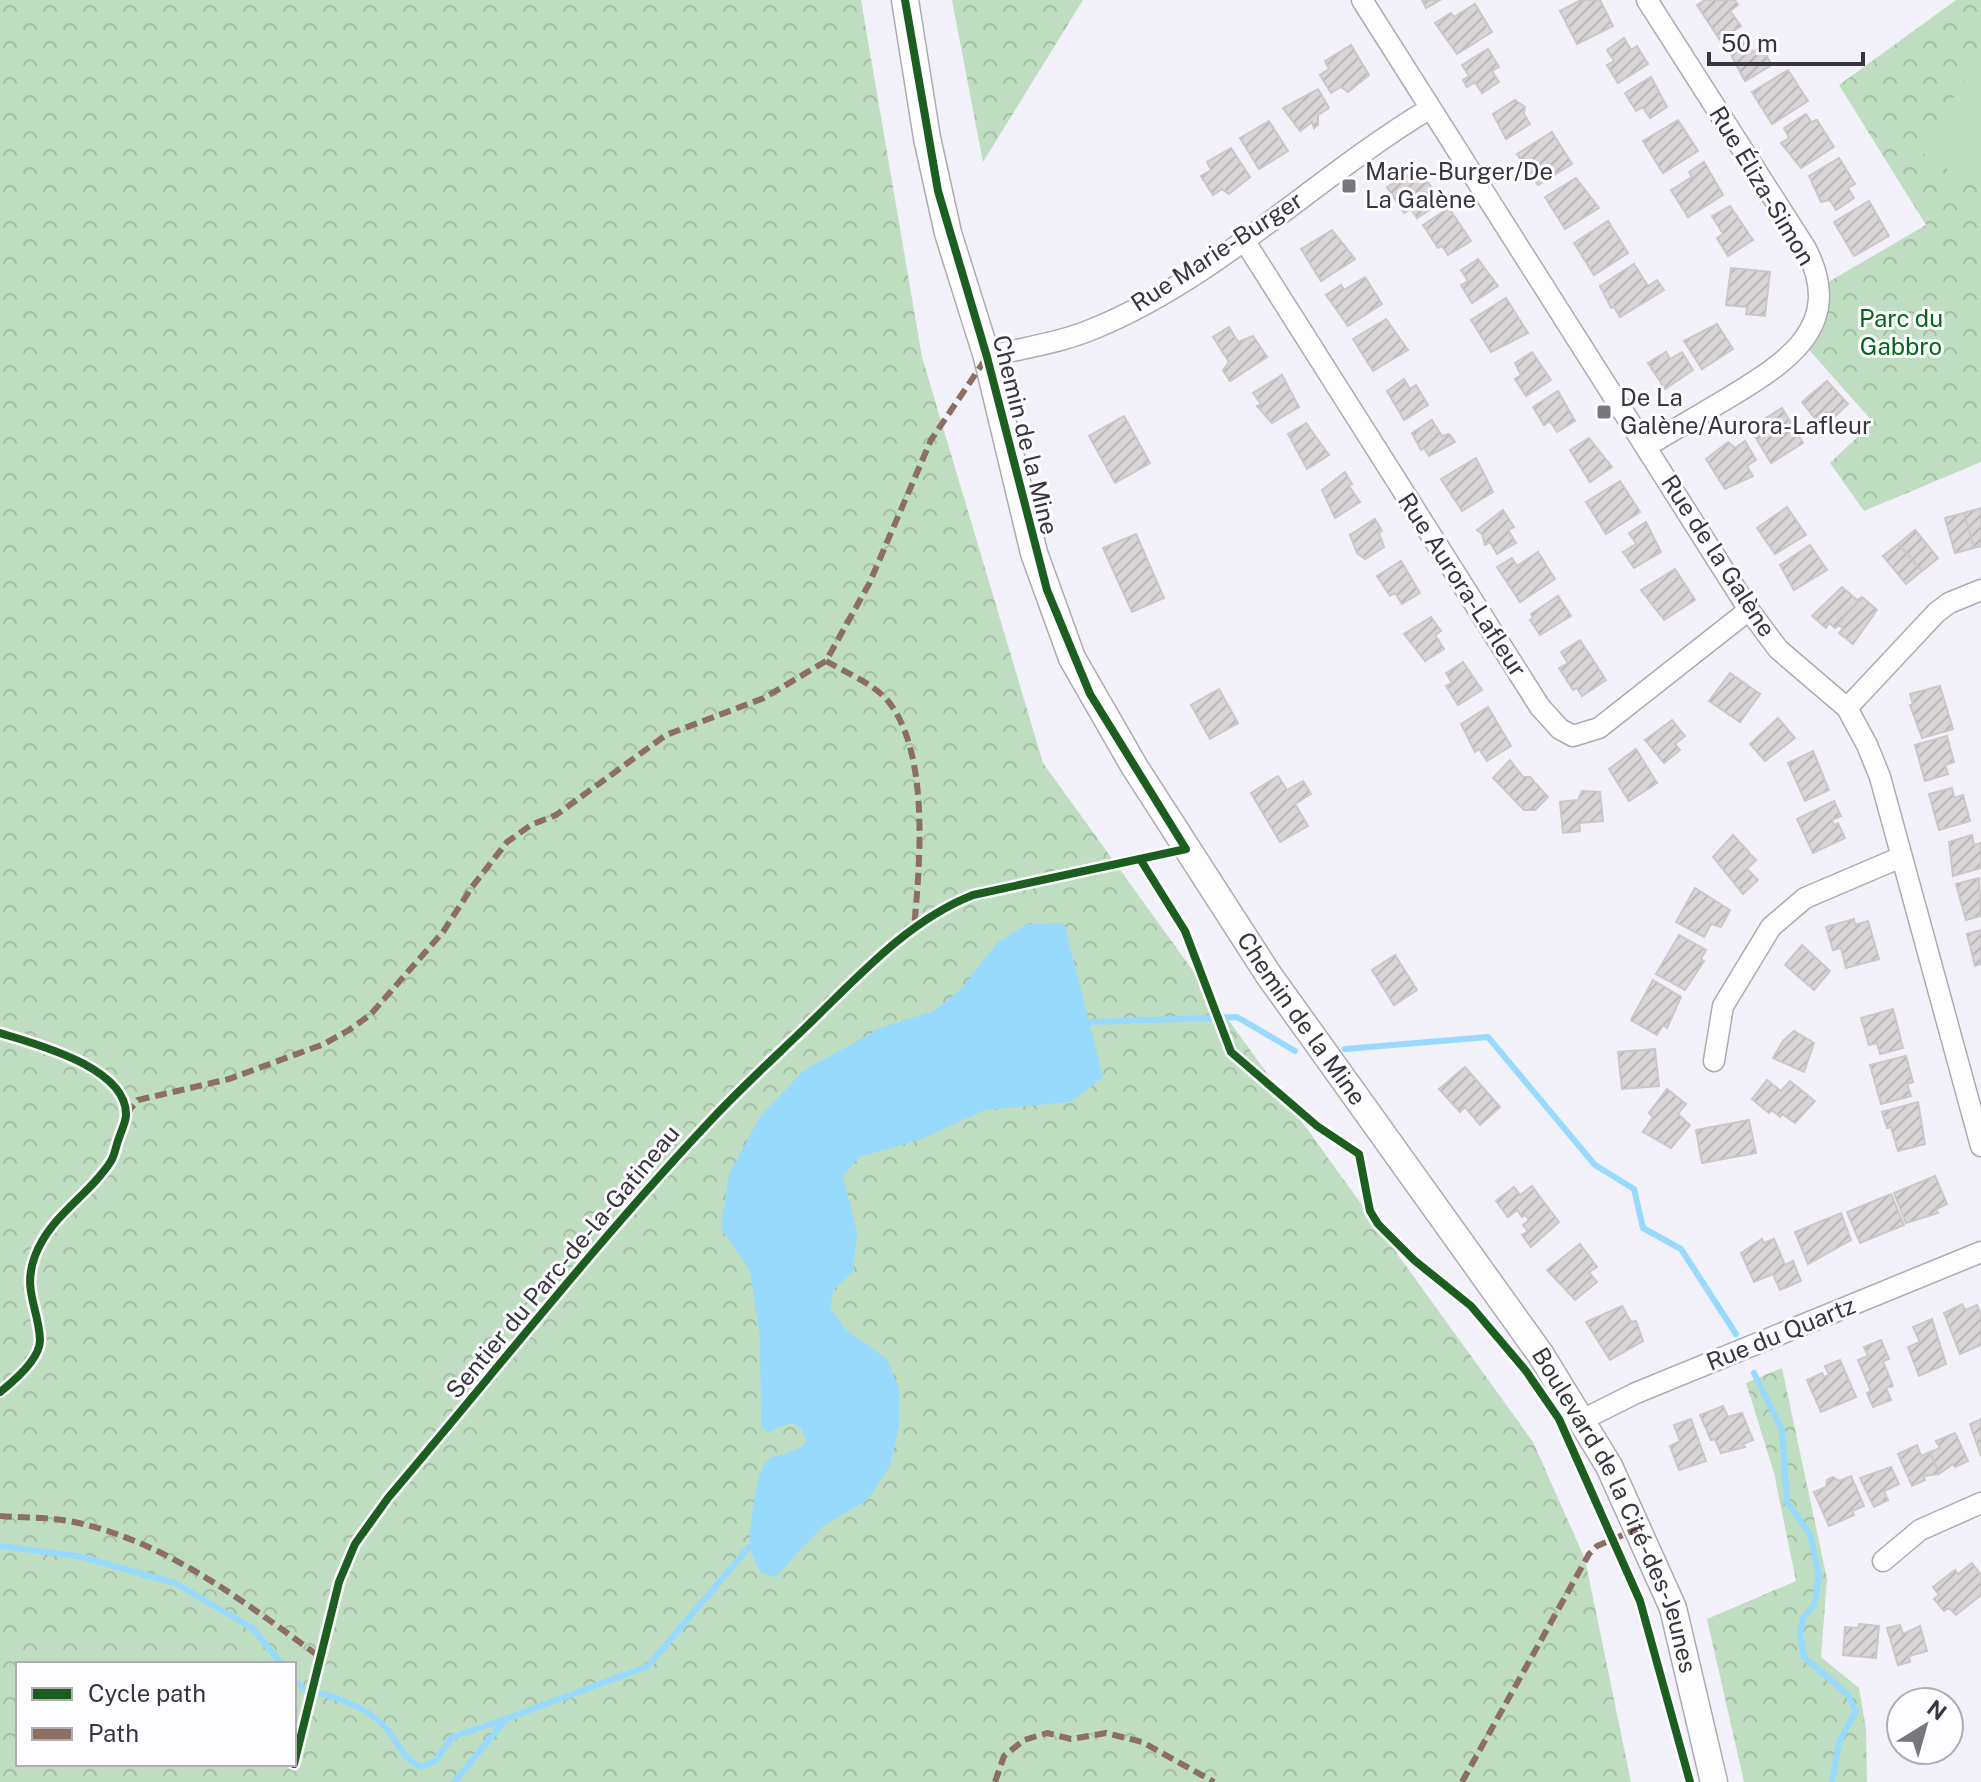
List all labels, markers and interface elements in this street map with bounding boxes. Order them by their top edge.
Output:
scale bar [1709,16,1863,66]
text: 50 m [1721,29,1778,57]
street label: Rue Éliza-Simon [1704,101,1821,270]
place label: Marie-Burger/De La Galène [1365,157,1553,213]
marker: Marie-Burger/De La Galène [1340,177,1358,195]
street label: Rue Marie-Burger [1126,185,1307,317]
park label: Parc du Gabbro [1859,304,1943,360]
street label: Chemin de la Mine [988,332,1064,538]
place label: De La Galène/Aurora-Lafleur [1620,383,1871,439]
marker: De La Galène/Aurora-Lafleur [1595,403,1613,421]
street label: Rue de la Galène [1656,469,1782,642]
street label: Rue Aurora-Lafleur [1393,487,1533,682]
street label: Chemin de la Mine [1232,927,1372,1110]
street label: Sentier du Parc-de-la-Gatineau [440,1119,685,1404]
street label: Rue du Quartz [1702,1290,1859,1376]
street label: Boulevard de la Cité-des-Jeunes [1527,1342,1703,1676]
legend [16,1662,296,1766]
text: Cycle path [88,1679,206,1707]
north arrow [1885,1686,1965,1766]
text: N [1922,1694,1952,1726]
text: Path [88,1719,139,1747]

